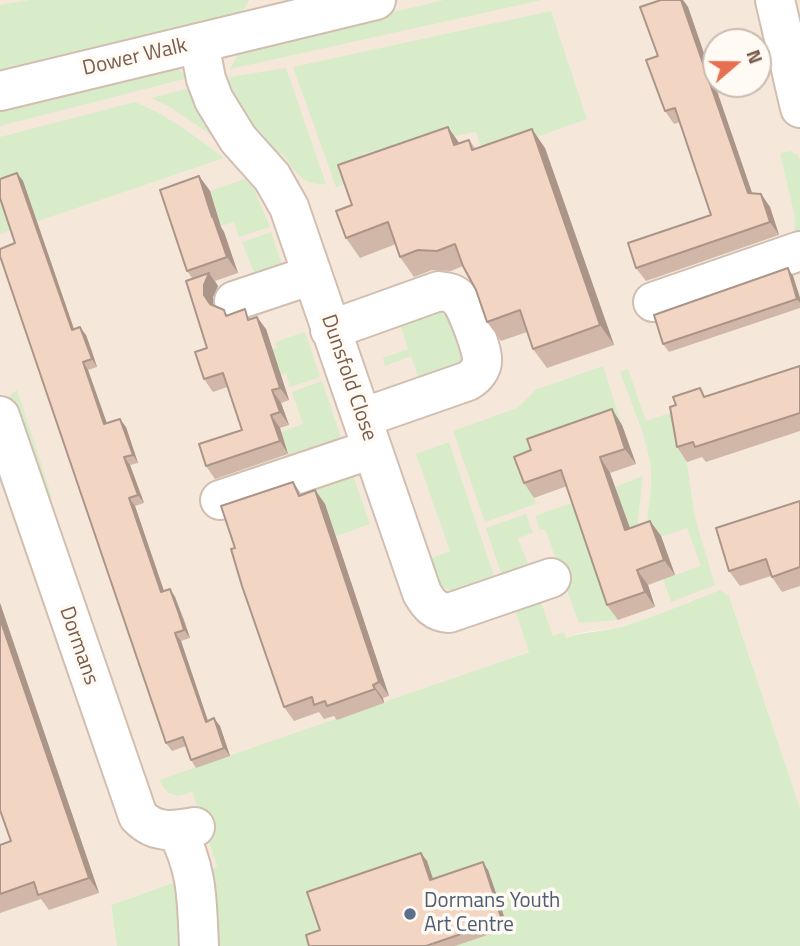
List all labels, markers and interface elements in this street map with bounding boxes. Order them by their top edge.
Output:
north arrow [702,28,772,98]
street label: Dower Walk [80,34,190,82]
text: N [739,45,771,67]
street label: Dunsfold Close [315,312,381,444]
street label: Dormans [53,604,103,688]
place label: Dormans Youth Art Centre [424,889,560,939]
marker: Dormans Youth Art Centre [402,906,418,922]

